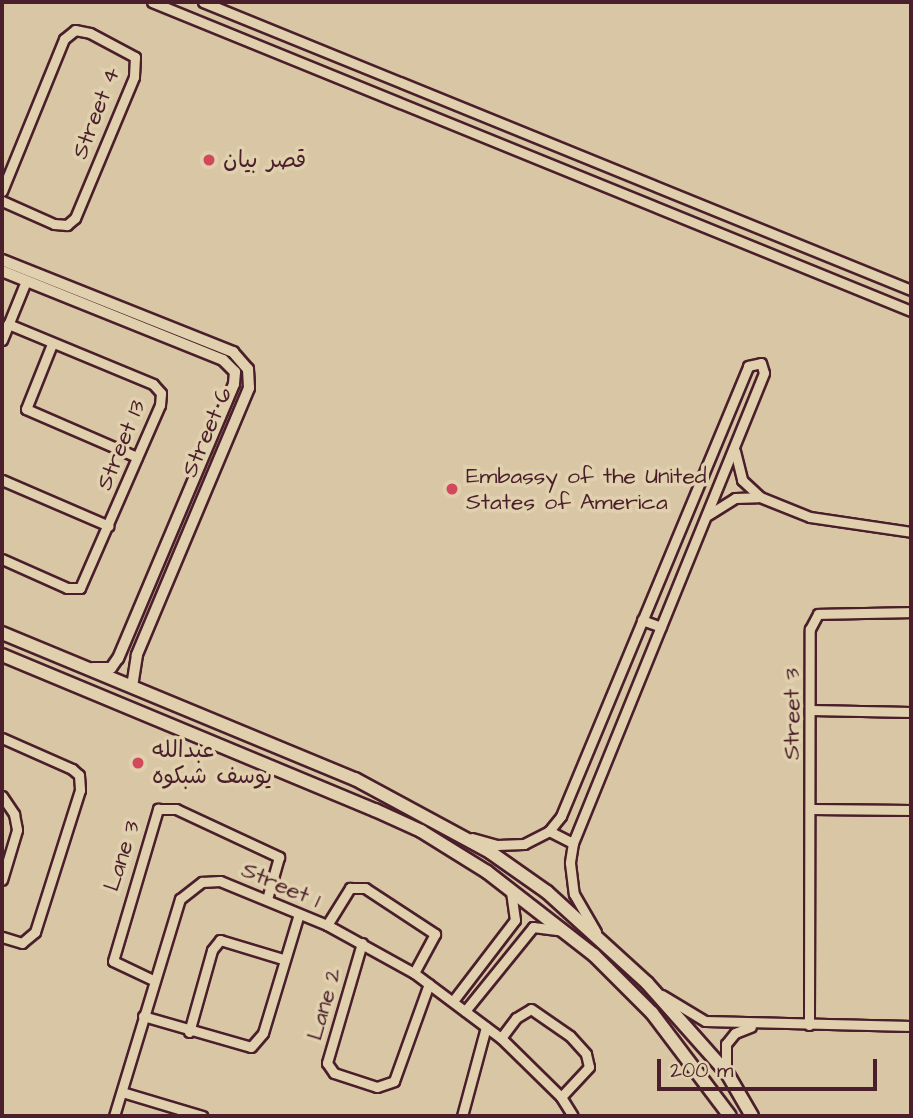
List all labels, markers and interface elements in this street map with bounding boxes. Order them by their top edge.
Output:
street label: Street 4 [66,63,126,163]
place label: قصر بيان [223,146,306,174]
marker: قصر بيان [201,152,217,168]
street label: Street 6 [176,383,238,481]
street label: Street 13 [90,396,152,494]
place label: Embassy of the United States of America [466,462,707,516]
marker: Embassy of the United States of America [444,481,460,497]
street label: Street 3 [778,668,806,760]
place label: عبدالله يوسف شبكوه [152,736,272,790]
marker: عبدالله يوسف شبكوه [130,755,146,771]
street label: Lane 3 [98,817,146,895]
street label: Street 1 [237,856,325,914]
street label: Lane 2 [301,965,347,1043]
scale bar [661,1044,881,1088]
text: 200 m [670,1056,733,1085]

